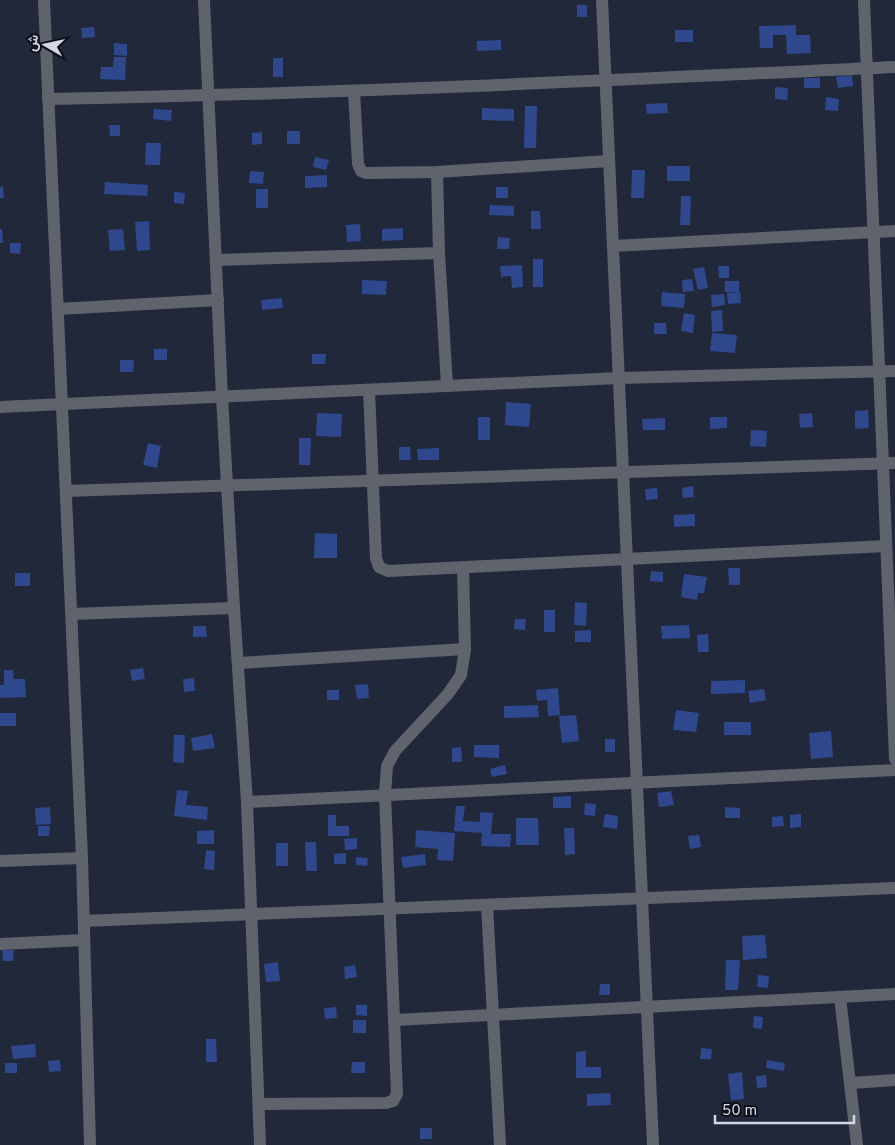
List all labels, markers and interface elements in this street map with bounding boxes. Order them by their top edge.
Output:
north arrow [20,20,70,70]
text: ش [24,33,43,53]
scale bar [715,1092,854,1124]
text: 50 m [722,1102,757,1121]

